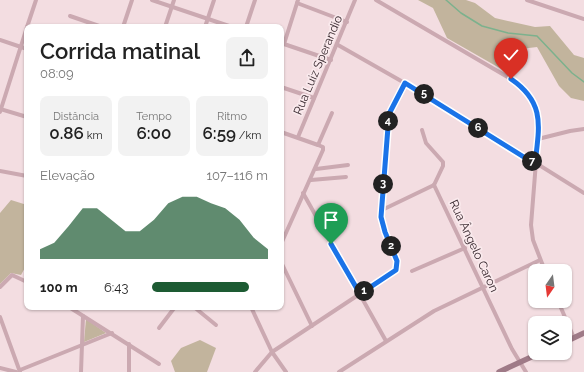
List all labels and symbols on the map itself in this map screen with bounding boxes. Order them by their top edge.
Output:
street label: Rua Luiz Sperandio [291,13,345,117]
pin [494,38,528,79]
pin: 5 [414,84,434,104]
pin: 4 [378,111,398,131]
pin: 6 [468,118,488,138]
pin: 7 [522,151,542,171]
pin: 3 [373,174,393,194]
street label: Rua Ângelo Caron [447,198,501,294]
pin [314,203,348,244]
pin: 2 [381,236,401,256]
north arrow [528,264,572,308]
pin: 1 [354,281,374,301]

